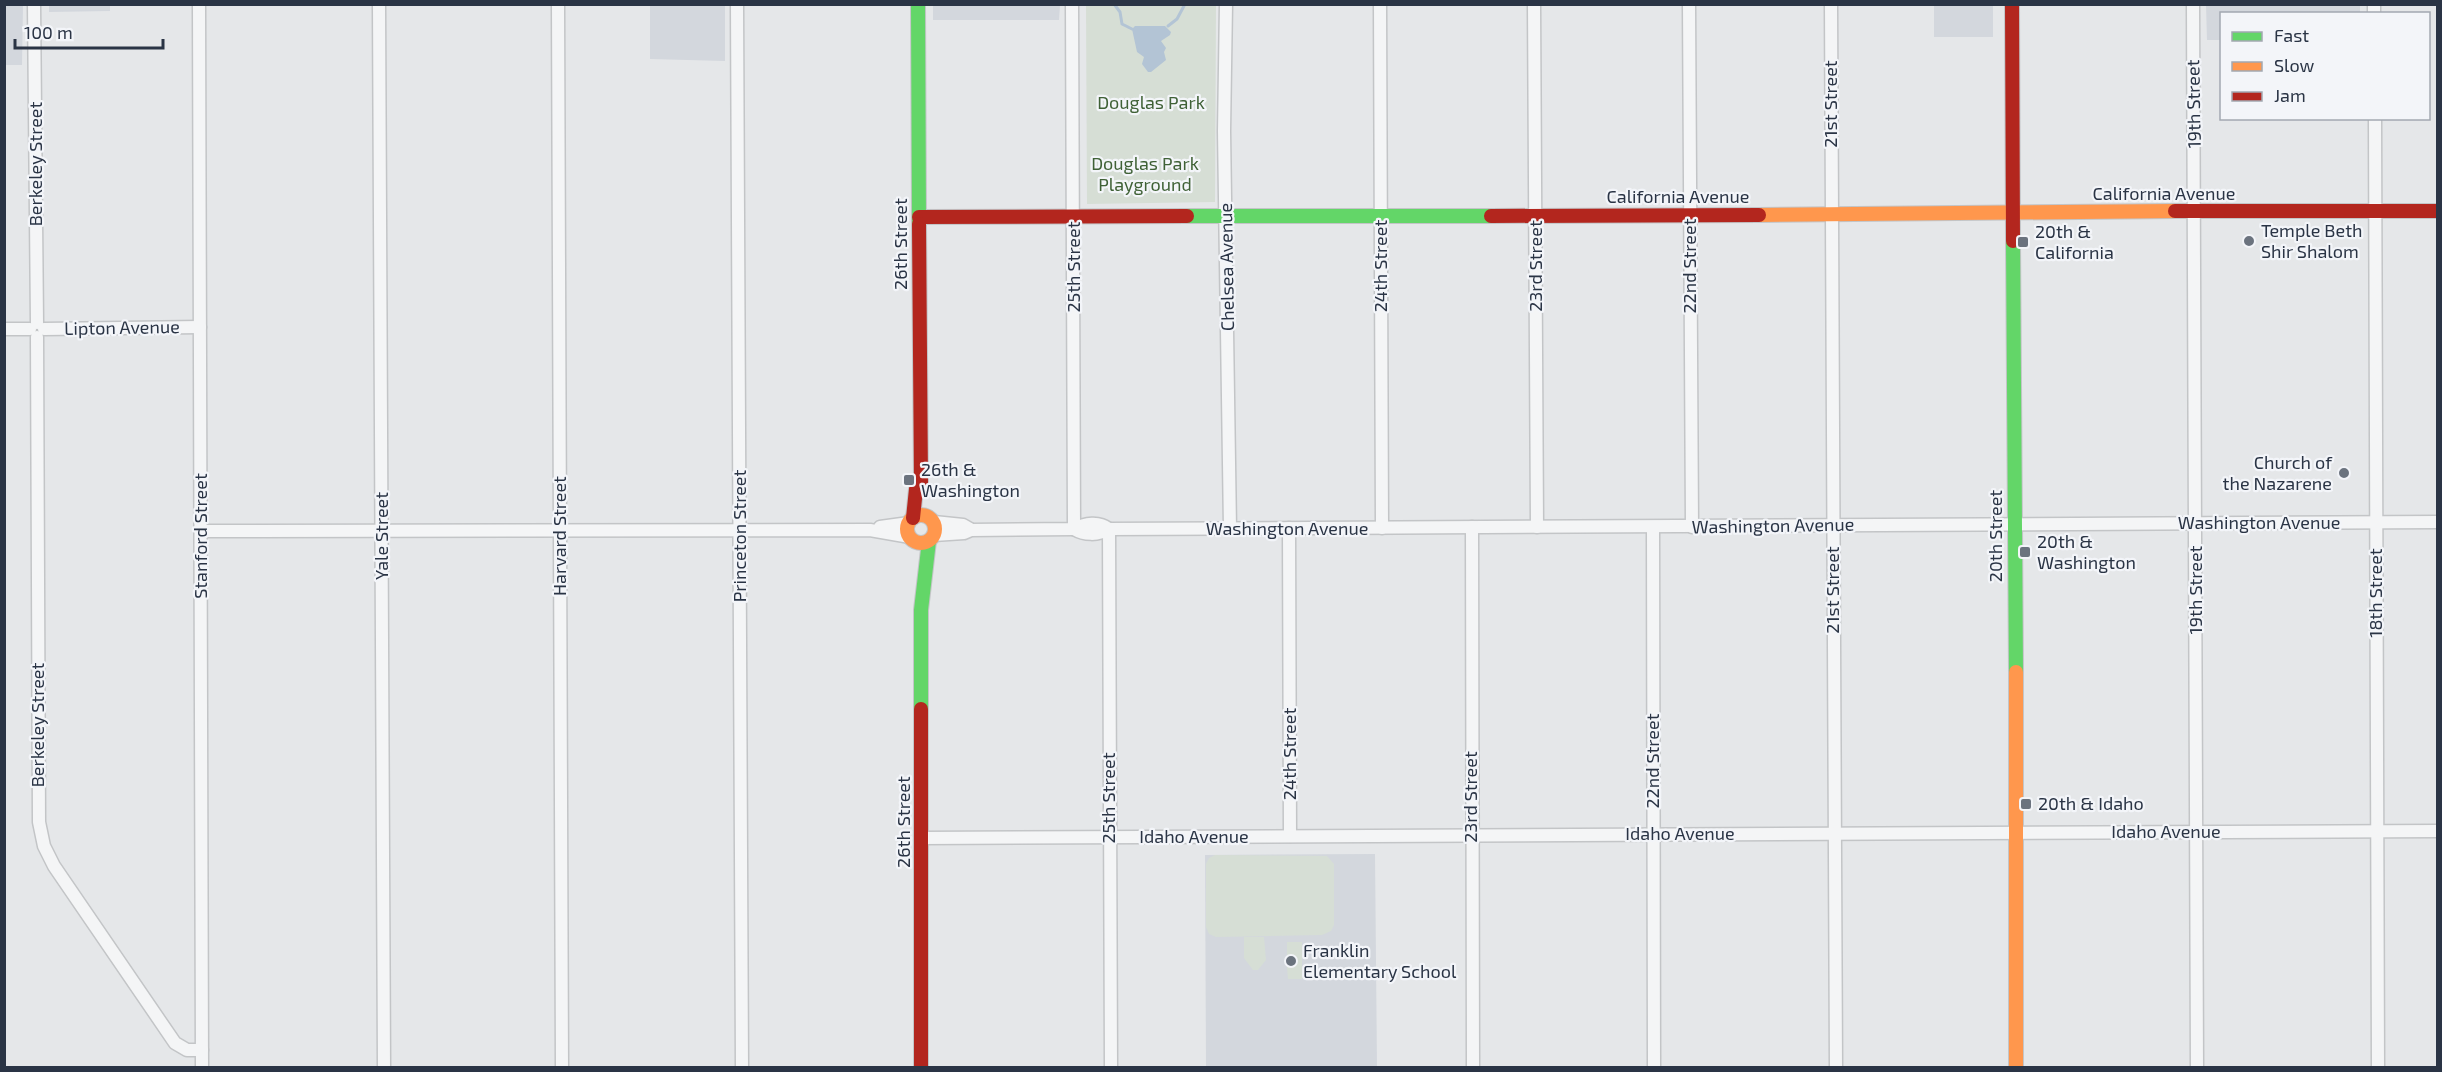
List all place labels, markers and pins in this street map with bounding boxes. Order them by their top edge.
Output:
place label: Temple Beth Shir Shalom [2261,219,2362,262]
place label: 20th & California [2035,220,2114,263]
marker: Temple Beth Shir Shalom [2242,234,2256,248]
marker: 20th & California [2016,235,2030,249]
place label: Church of the Nazarene [2223,451,2333,494]
place label: 26th & Washington [921,458,1020,501]
marker: Church of the Nazarene [2337,466,2351,480]
marker: 26th & Washington [902,473,916,487]
place label: 20th & Washington [2037,530,2136,573]
marker: 20th & Washington [2018,545,2032,559]
place label: 20th & Idaho [2038,792,2144,814]
marker: 20th & Idaho [2019,797,2033,811]
place label: Franklin Elementary School [1303,939,1457,982]
marker: Franklin Elementary School [1284,954,1298,968]

